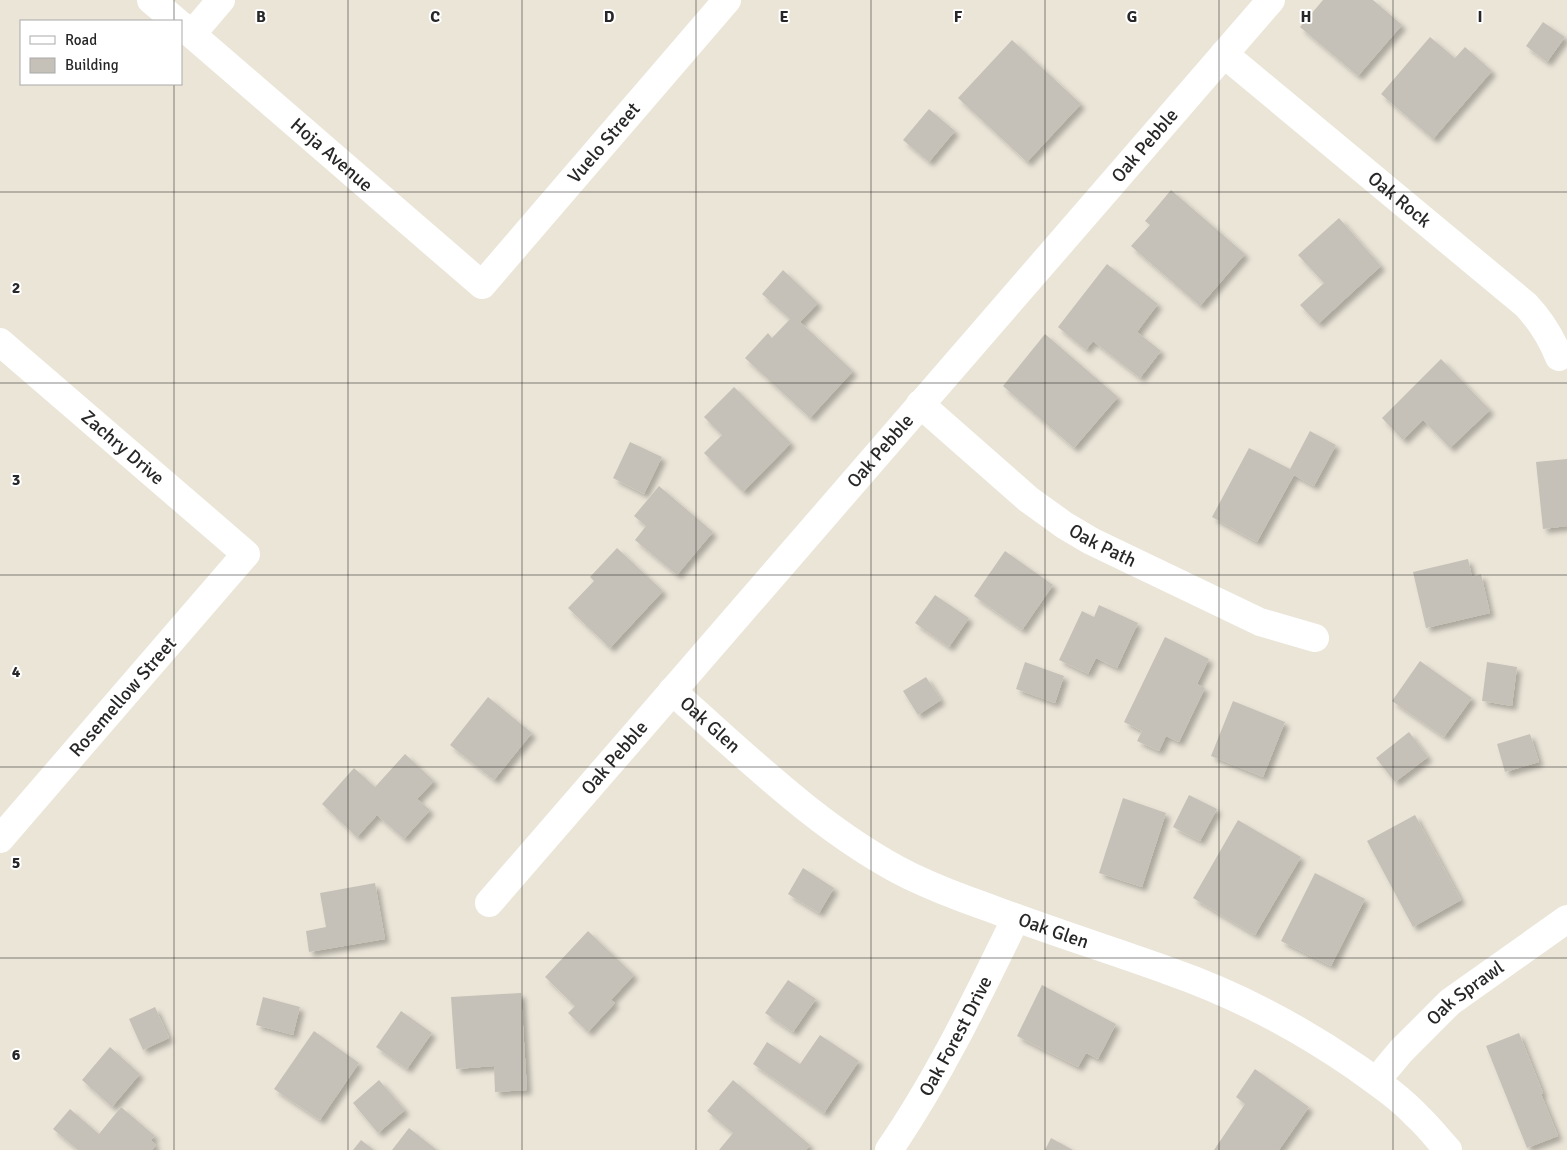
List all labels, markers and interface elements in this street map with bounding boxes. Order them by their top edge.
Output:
text: B [256,7,266,27]
text: C [430,7,440,27]
text: D [604,7,615,27]
text: E [779,7,789,27]
text: F [954,7,963,27]
text: G [1127,7,1137,27]
text: H [1301,7,1311,27]
text: I [1477,7,1483,27]
legend [20,20,182,85]
text: Road [65,31,97,49]
text: Building [65,56,119,74]
street label: Vuelo Street [563,97,646,188]
street label: Oak Pebble [1106,104,1184,188]
street label: Hoja Avenue [285,113,378,197]
street label: Oak Rock [1363,166,1436,233]
text: 2 [12,278,20,298]
street label: Zachry Drive [76,405,169,490]
street label: Oak Pebble [842,409,919,493]
text: 3 [12,470,20,490]
street label: Oak Path [1064,519,1140,573]
street label: Rosemellow Street [64,632,182,762]
text: 4 [12,662,21,682]
street label: Oak Glen [675,691,745,758]
street label: Oak Pebble [576,716,653,800]
text: 5 [12,853,20,873]
street label: Oak Glen [1015,908,1092,954]
street label: Oak Sprawl [1422,955,1509,1030]
street label: Oak Forest Drive [914,972,998,1101]
text: 6 [12,1045,21,1065]

